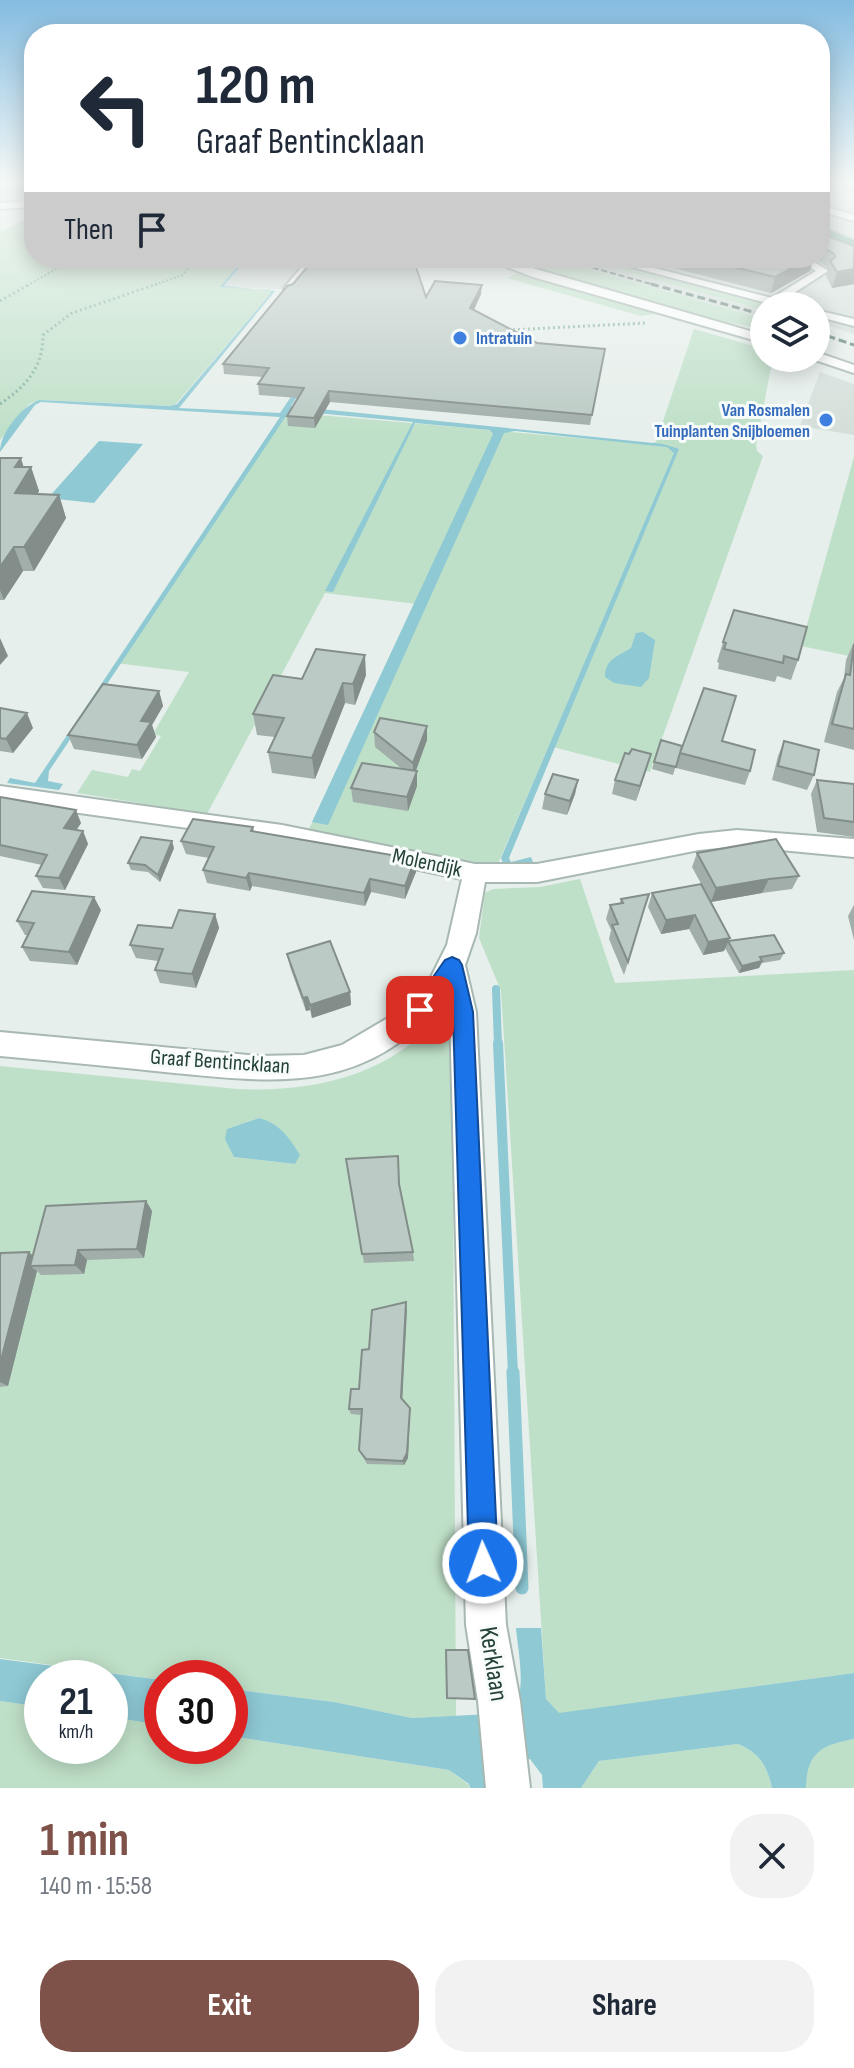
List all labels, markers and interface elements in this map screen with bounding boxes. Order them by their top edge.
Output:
text: 120 m [196,53,316,120]
icon: left [64,56,168,160]
text: Graaf Bentincklaan [196,121,425,164]
icon: arrive [130,208,174,252]
text: Then [64,212,114,248]
map controls [750,292,830,372]
button: layers [750,292,830,372]
place label: Intratuin [476,328,532,349]
marker: Intratuin [451,329,469,347]
place label: Van Rosmalen Tuinplanten Snijbloemen [654,400,810,442]
marker: Van Rosmalen Tuinplanten Snijbloemen [817,411,835,429]
street label: Molendijk [390,843,465,884]
pin [386,976,454,1044]
icon: arrive [398,988,442,1032]
street label: Graaf Bentincklaan [149,1044,291,1080]
position arrow [441,1521,525,1605]
street label: Kerklaan [472,1624,514,1704]
speed limit sign: 30 [144,1660,248,1764]
text: 21 [59,1678,93,1726]
text: km/h [59,1720,93,1744]
text: 1 min [40,1812,129,1869]
button: close [730,1814,814,1898]
text: 140 m · 15:58 [40,1871,152,1902]
button: Exit [40,1960,419,2052]
button: Share [435,1960,814,2052]

